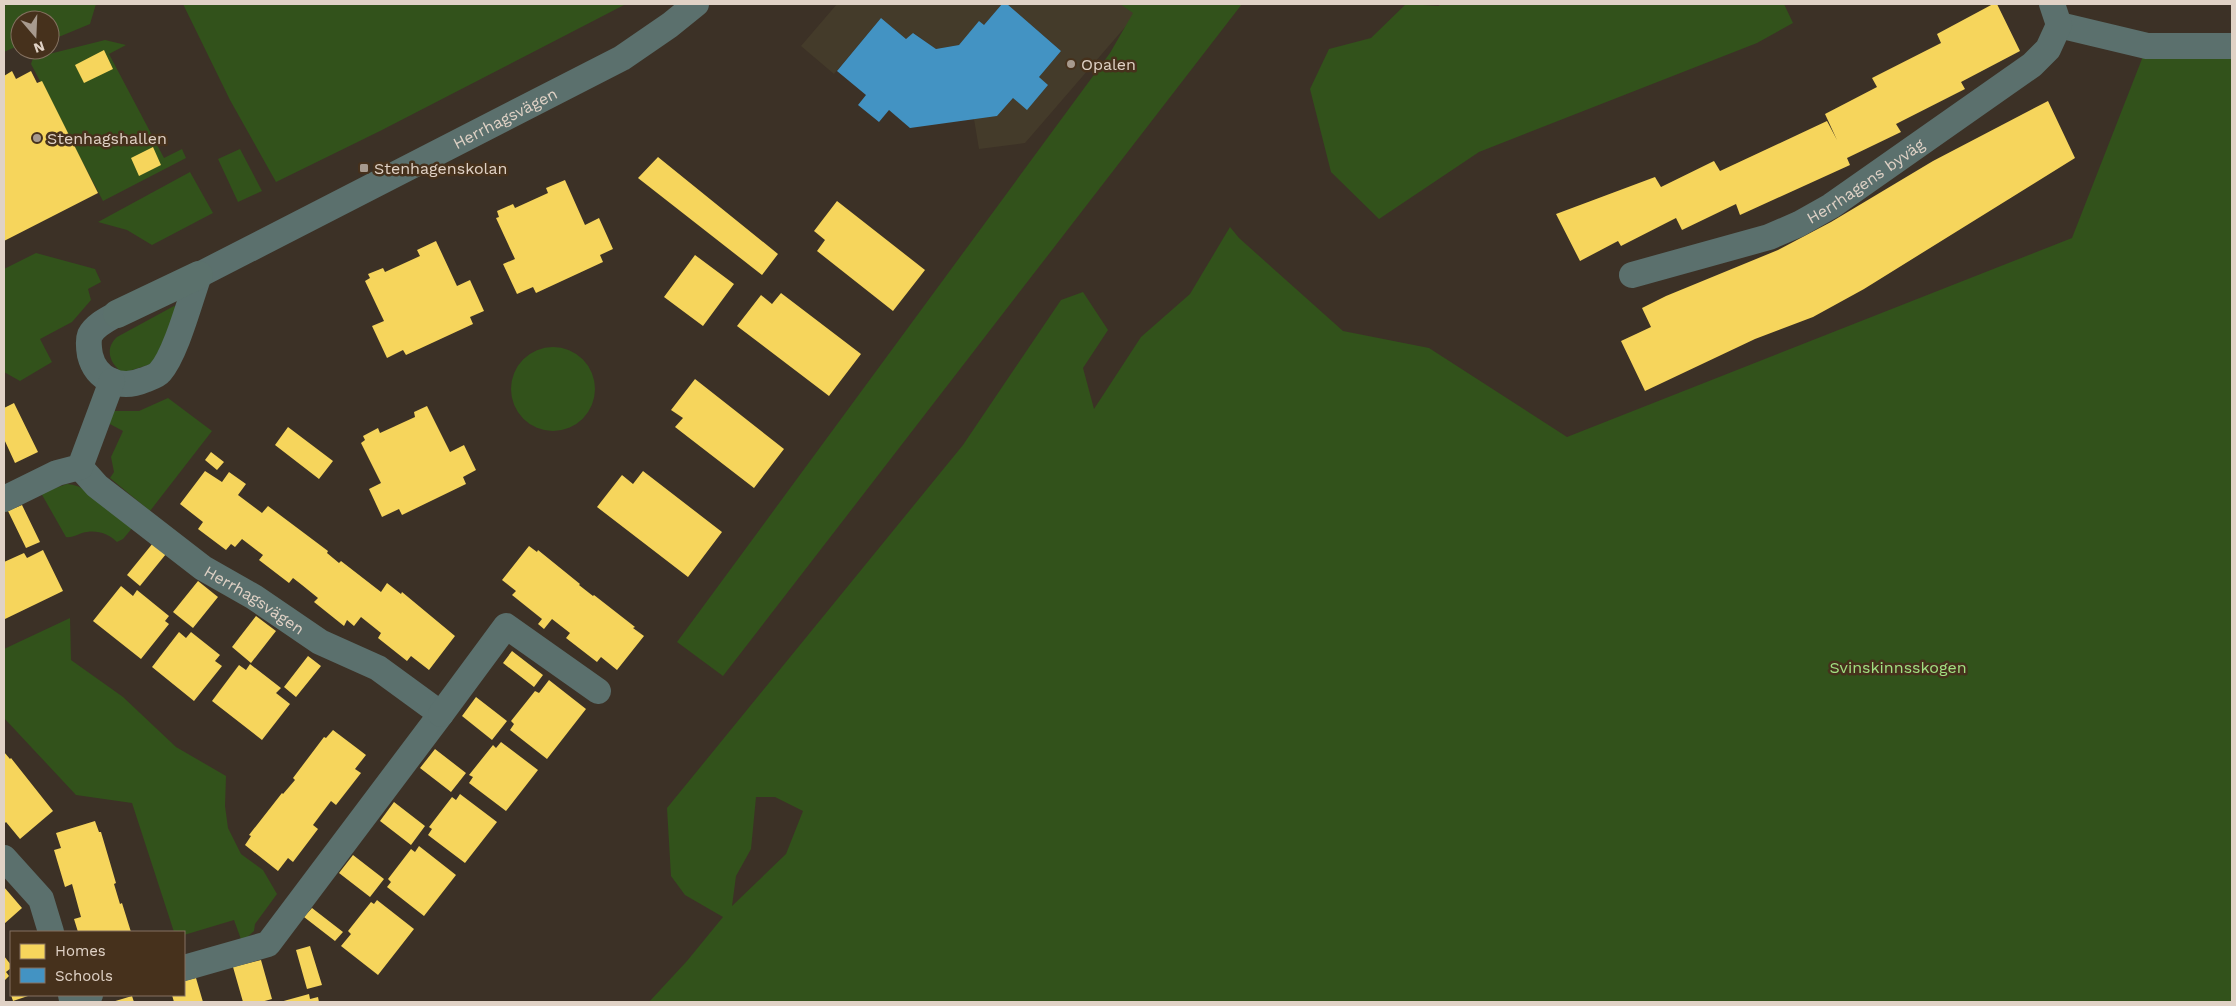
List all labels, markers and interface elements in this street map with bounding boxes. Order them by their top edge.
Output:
north arrow [10,10,60,60]
text: N [32,38,47,57]
place label: Opalen [1081,55,1136,74]
marker: Opalen [1065,58,1077,70]
street label: Herrhagsvägen [450,84,560,153]
place label: Stenhagshallen [47,129,167,148]
marker: Stenhagshallen [31,132,43,144]
street label: Herrhagens byväg [1803,134,1928,227]
place label: Stenhagenskolan [374,159,507,178]
marker: Stenhagenskolan [358,162,370,174]
street label: Herrhagsvägen [201,561,308,638]
park label: Svinskinnsskogen [1829,658,1967,677]
legend [10,931,185,996]
text: Homes [55,942,106,960]
text: Schools [55,967,113,985]

